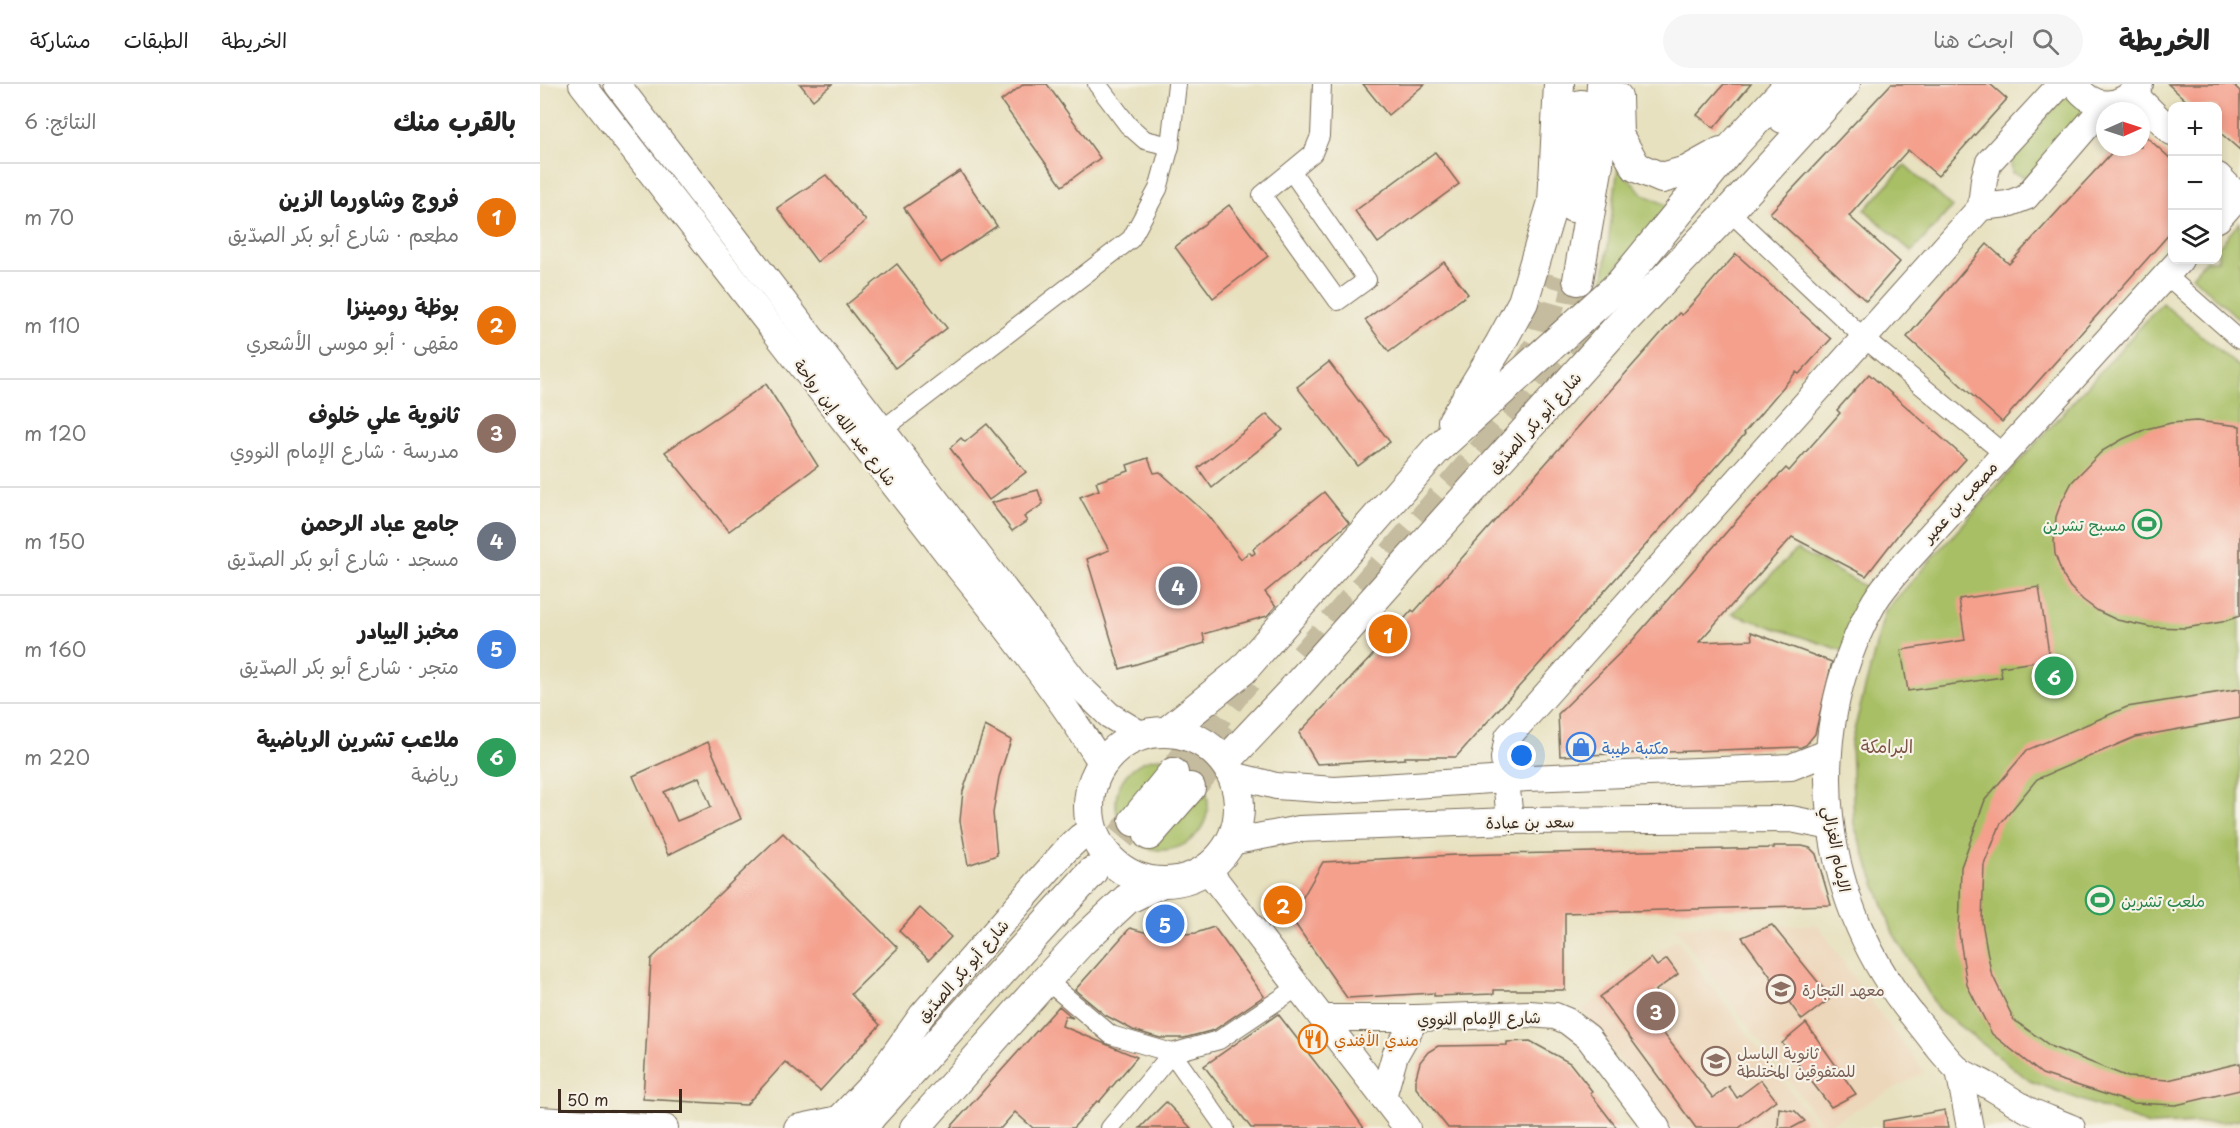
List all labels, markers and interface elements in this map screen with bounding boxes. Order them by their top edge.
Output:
search box [1663,14,2083,68]
text: الخريطة [2119,17,2210,60]
text: ابحث هنا [1933,22,2014,55]
text: مشاركة [30,23,91,55]
text: الطبقات [124,23,189,55]
text: الخريطة [222,23,287,55]
icon: search [2029,25,2062,58]
text: بالقرب منك [394,101,516,140]
north arrow [2096,102,2150,156]
map controls [2168,102,2222,264]
button: + [2168,102,2222,156]
text: النتائج: 6 [24,106,96,136]
button: − [2168,156,2222,210]
text: فروج وشاورما الزين [279,181,459,214]
text: 70 m [24,202,74,232]
text: 1 [492,202,501,232]
button: layers [2168,210,2222,264]
text: مطعم · شارع أبو بكر الصدّيق [228,219,459,249]
text: بوظة رومينزا [346,289,459,322]
text: 110 m [24,310,80,340]
text: 2 [489,310,504,340]
text: مقهى · أبو موسى الأشعري [246,327,459,357]
street label: شارع عبد الله إبن رواحة [788,354,903,491]
street label: شارع أبو بكر الصدّيق [1482,366,1587,479]
text: ثانوية علي خلوف [309,397,459,430]
text: 120 m [24,418,86,448]
text: 3 [490,418,503,448]
text: مدرسة · شارع الإمام النووي [230,435,459,465]
street label: مصعب بن عمير [1914,455,2002,549]
text: جامع عباد الرحمن [301,505,459,538]
sports icon: مسبح تشرين [2131,508,2163,540]
place label: مسبح تشرين [2043,512,2126,536]
text: 150 m [24,526,85,556]
text: 4 [490,526,503,556]
text: مسجد · شارع أبو بكر الصدّيق [227,543,459,573]
pin: 4 [1158,564,1198,608]
pin: 1 [1368,612,1408,656]
text: مخبز الييادر [358,613,459,646]
text: 160 m [24,634,86,664]
text: 5 [490,634,503,664]
text: متجر · شارع أبو بكر الصدّيق [239,651,459,681]
pin: 6 [2034,654,2074,698]
text: ملاعب تشرين الرياضية [257,721,459,754]
shop icon: مكتبة طيبة [1565,731,1597,763]
district label: البرامكة [1861,732,1913,759]
place label: مكتبة طيبة [1602,735,1669,759]
your location [1507,741,1536,770]
text: 220 m [24,742,90,772]
text: 6 [489,742,504,772]
text: رياضة [411,759,459,789]
street label: الإمام الغزالي [1814,804,1858,895]
street label: سعد بن عبادة [1485,808,1575,834]
pin: 2 [1264,882,1302,928]
sports icon: ملعب تشرين [2084,884,2116,916]
place label: ملعب تشرين [2121,888,2205,912]
pin: 5 [1146,902,1184,946]
street label: شارع أبو بكر الصدّيق [910,913,1014,1027]
school or university icon: معهد التجارة [1765,973,1797,1005]
place label: معهد التجارة [1802,977,1885,1001]
pin: 3 [1636,988,1676,1034]
street label: شارع الإمام النووي [1417,1004,1541,1032]
restaurant icon: مندي الأفندي [1297,1023,1329,1055]
place label: مندي الأفندي [1334,1027,1419,1052]
place label: ثانوية الباسل للمتفوقين المختلطة [1737,1040,1856,1082]
school or university icon: ثانوية الباسل للمتفوقين المختلطة [1700,1045,1732,1077]
scale bar [558,1086,682,1114]
text: 50 m [567,1087,608,1111]

